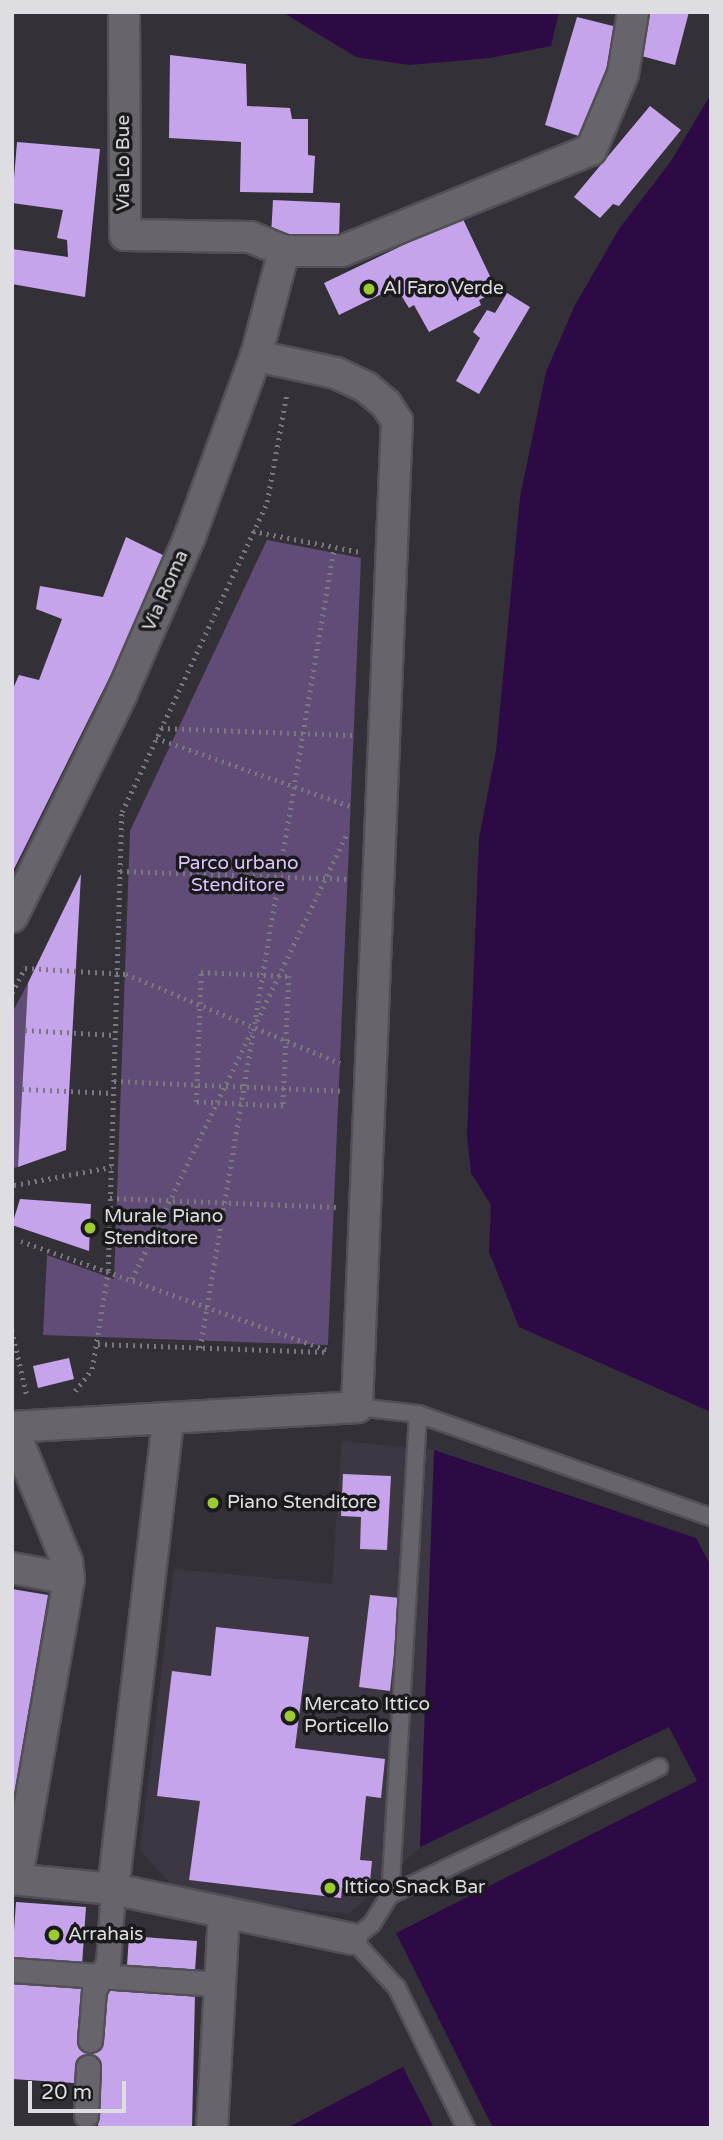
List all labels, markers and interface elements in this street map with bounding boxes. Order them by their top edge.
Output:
street label: Via Lo Bue [113,115,135,211]
place label: Al Faro Verde [383,278,504,300]
marker: Al Faro Verde [361,281,377,297]
street label: Via Roma [138,547,194,635]
park label: Parco urbano Stenditore [177,853,299,897]
place label: Murale Piano Stenditore [104,1206,223,1250]
marker: Murale Piano Stenditore [82,1220,98,1236]
place label: Piano Stenditore [227,1492,377,1514]
marker: Piano Stenditore [205,1495,221,1511]
place label: Mercato Ittico Porticello [304,1694,430,1738]
marker: Mercato Ittico Porticello [282,1708,298,1724]
place label: Ittico Snack Bar [344,1877,485,1899]
marker: Ittico Snack Bar [322,1880,338,1896]
place label: Arrahais [68,1924,143,1946]
marker: Arrahais [46,1927,62,1943]
scale bar [32,2066,130,2110]
text: 20 m [41,2080,92,2105]

